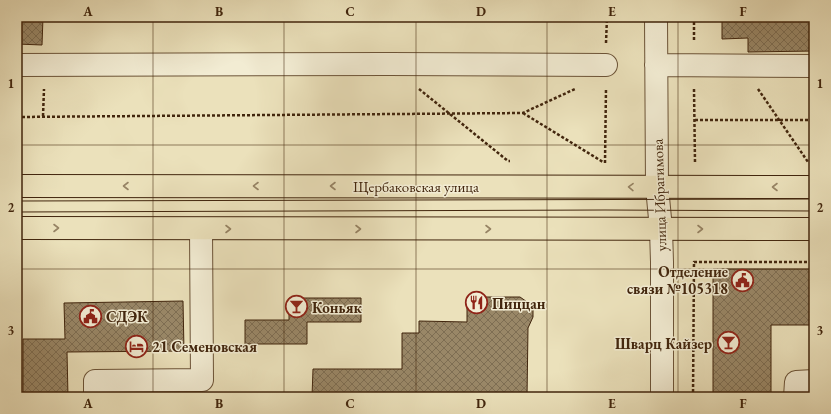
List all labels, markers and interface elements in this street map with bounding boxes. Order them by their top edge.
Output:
text: A [82,3,93,20]
text: B [215,3,223,20]
text: C [345,3,355,20]
text: D [476,3,486,20]
text: E [608,3,616,20]
text: F [739,3,747,20]
text: 1 [8,75,15,92]
text: 1 [817,75,824,92]
street label: улица Ибрагимова [648,138,670,252]
street label: Щербаковская улица [353,177,479,196]
one-way arrow [123,182,129,190]
one-way arrow [253,182,259,190]
one-way arrow [330,182,336,190]
one-way arrow [628,183,634,191]
one-way arrow [772,183,778,191]
text: 2 [8,199,15,216]
text: 2 [817,199,824,216]
one-way arrow [53,224,59,232]
one-way arrow [225,225,231,233]
one-way arrow [355,225,361,233]
one-way arrow [485,225,491,233]
one-way arrow [697,225,703,233]
place label: Отделение связи №105318 [627,262,728,298]
public building icon: Отделение связи №105318 [730,267,756,293]
restaurant icon: Пиццан [464,290,490,316]
bar icon: Коньяк [284,294,310,320]
place label: Пиццан [492,294,546,313]
place label: Коньяк [312,298,363,317]
public building icon: СДЭК [77,303,103,329]
place label: СДЭК [106,307,148,326]
text: 3 [8,322,15,339]
text: 3 [817,322,824,339]
bar icon: Шварц Кайзер [715,330,741,356]
hotel icon: 21 Семеновская [123,333,149,359]
place label: Шварц Кайзер [615,334,712,353]
place label: 21 Семеновская [152,337,257,356]
text: A [82,395,93,412]
text: B [215,395,223,412]
text: C [345,395,355,412]
text: D [476,395,486,412]
text: E [608,395,616,412]
text: F [739,395,747,412]

